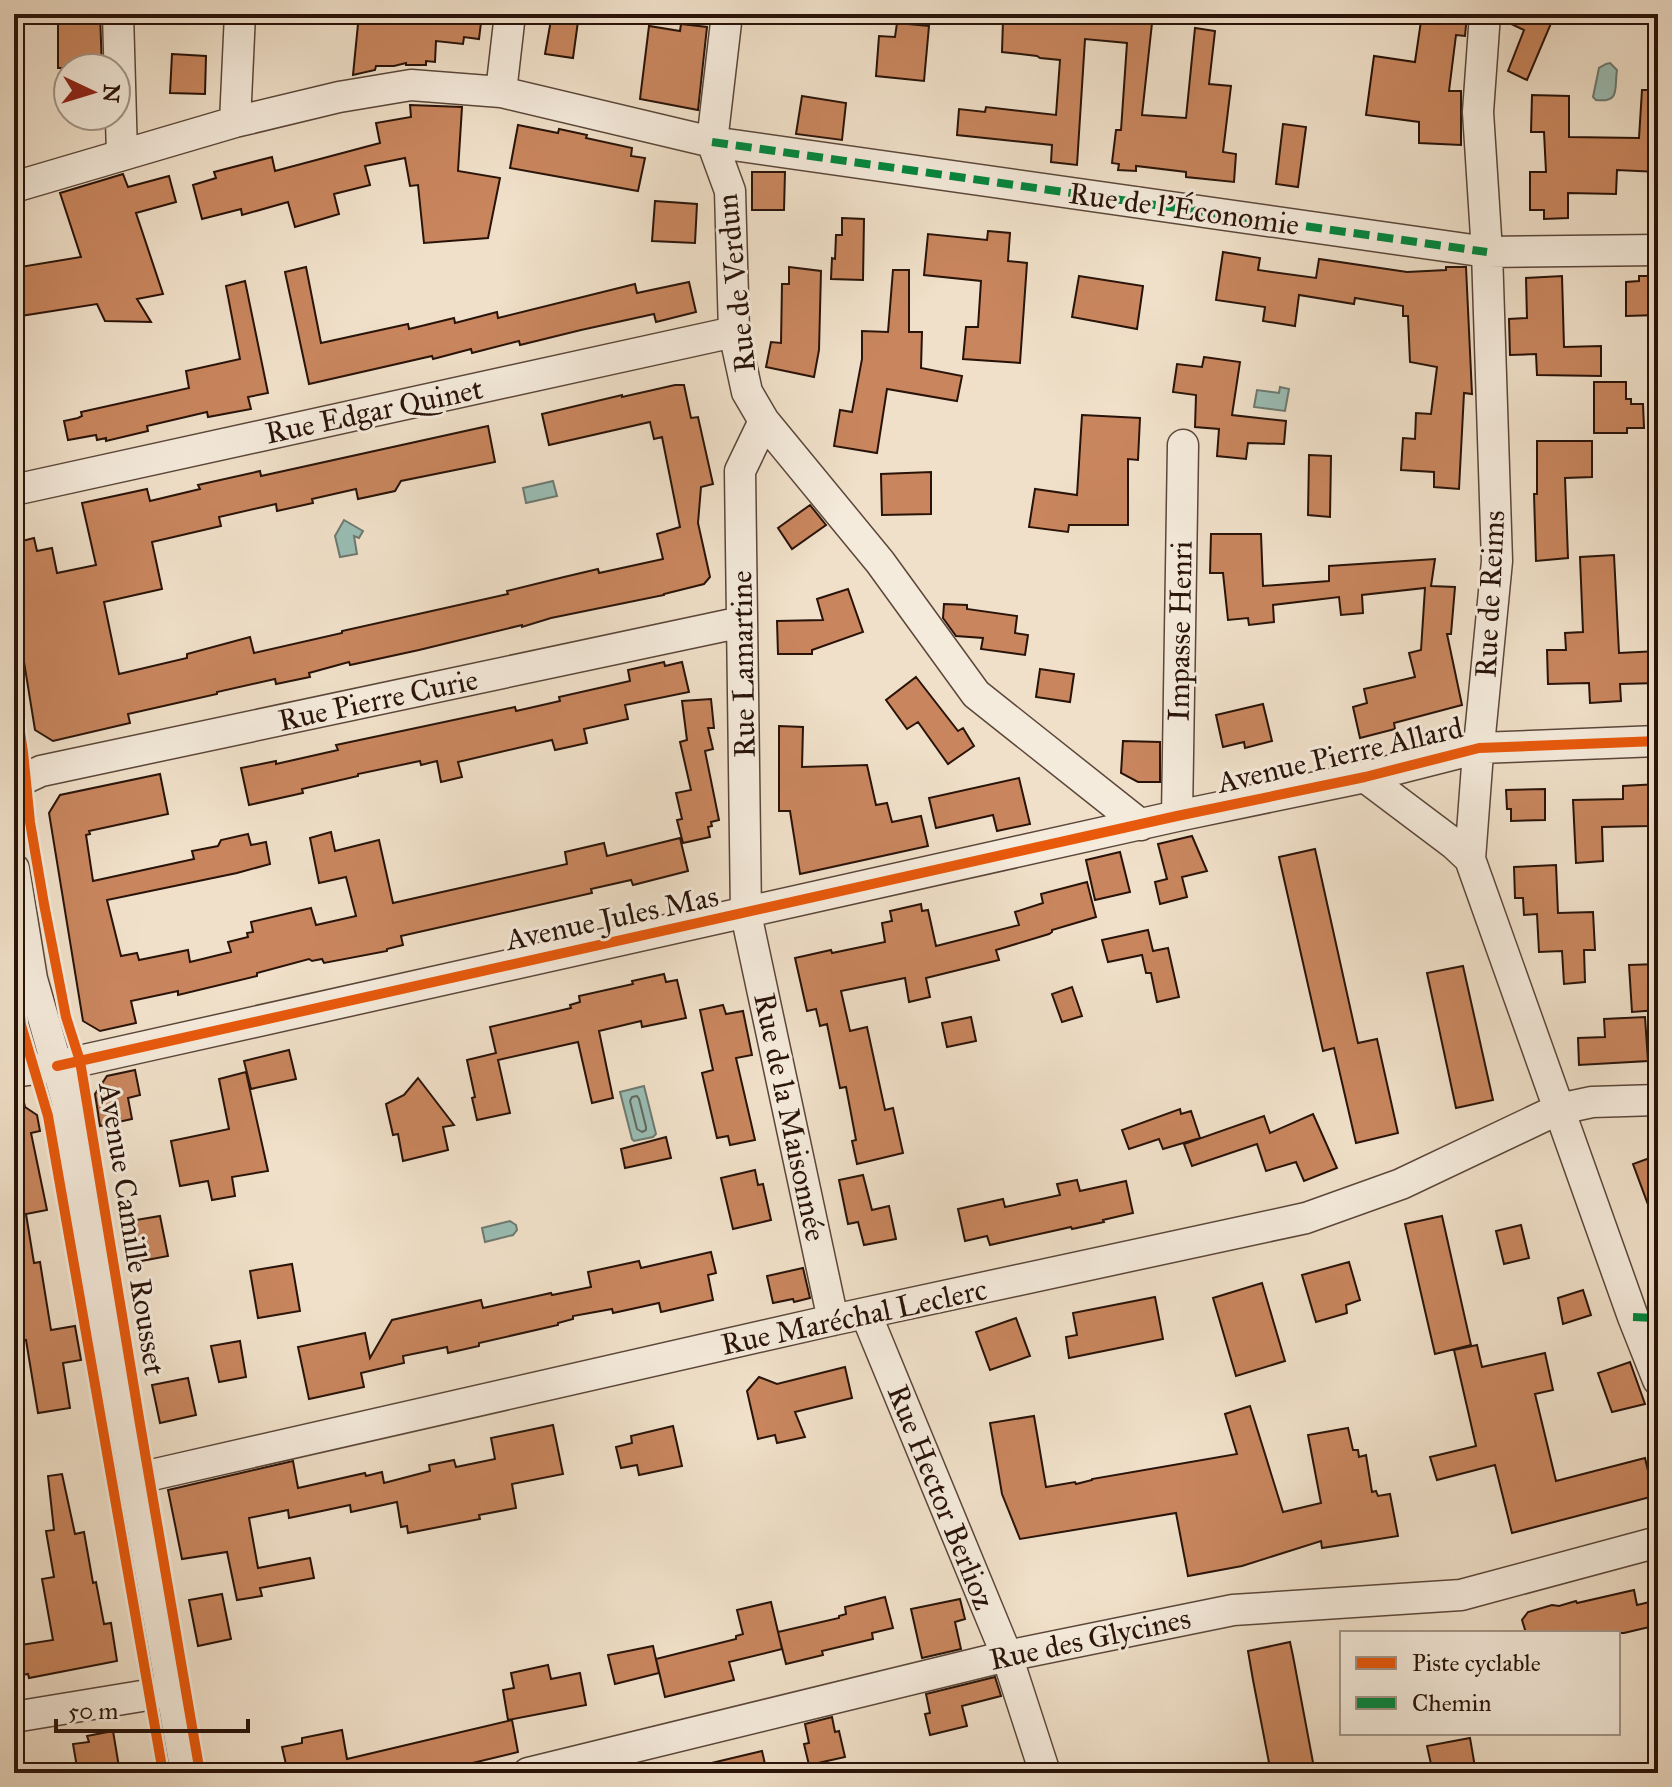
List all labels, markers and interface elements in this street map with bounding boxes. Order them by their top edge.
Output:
north arrow [52,52,132,132]
text: N [97,83,126,104]
street label: Rue de l'Économie [1067,174,1302,243]
street label: Rue de Verdun [709,192,763,374]
street label: Rue Edgar Quinet [262,370,486,452]
street label: Rue de Reims [1468,509,1512,679]
street label: Impasse Henri [1160,540,1200,722]
street label: Rue Lamartine [723,570,763,758]
street label: Rue Pierre Curie [275,661,481,739]
street label: Avenue Pierre Allard [1212,709,1466,801]
street label: Avenue Jules Mas [500,878,722,959]
street label: Rue de la Maisonnée [746,990,834,1244]
street label: Avenue Camille Rousset [91,1078,173,1378]
street label: Rue Maréchal Leclerc [718,1271,990,1363]
street label: Rue Hector Berlioz [880,1379,1002,1615]
street label: Rue des Glycines [986,1600,1194,1678]
legend [1340,1631,1620,1735]
text: Piste cyclable [1412,1648,1541,1678]
scale bar [56,1683,248,1733]
text: Chemin [1412,1688,1491,1718]
text: 50 m [68,1696,118,1726]

